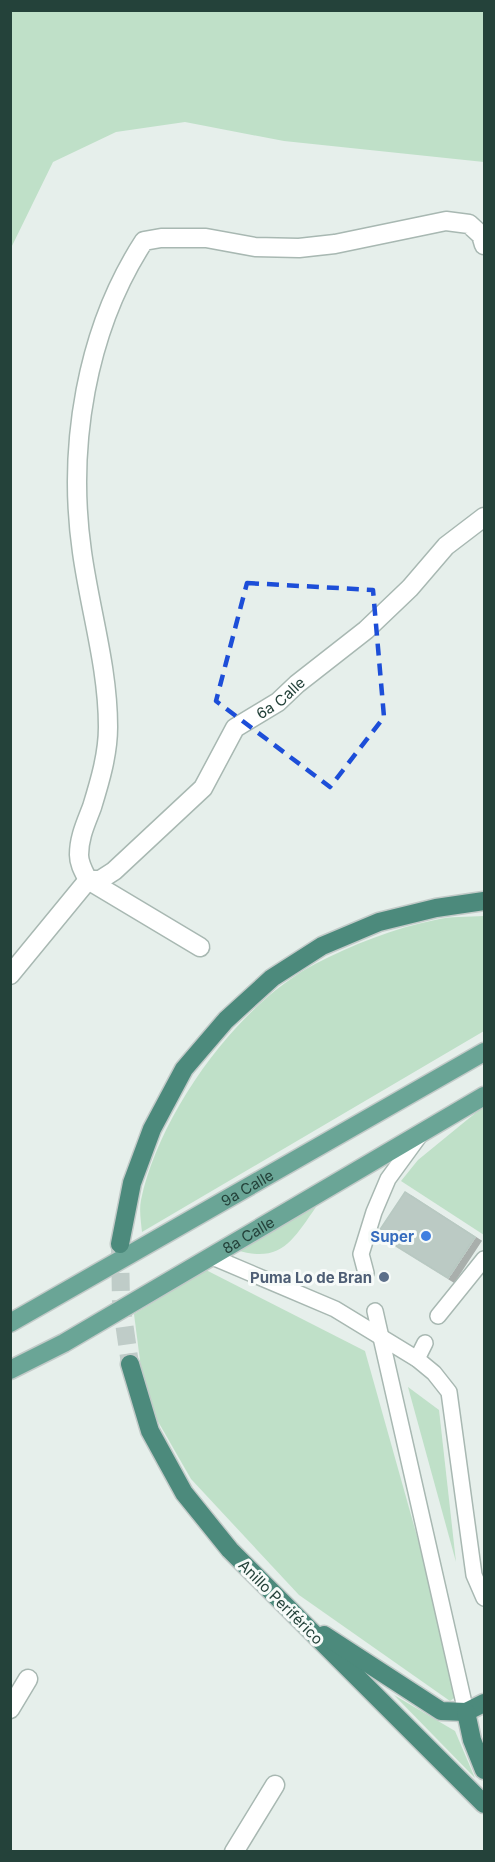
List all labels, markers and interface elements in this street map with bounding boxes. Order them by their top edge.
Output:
street label: 6a Calle [252,672,308,723]
street label: 9a Calle [217,1165,277,1210]
street label: 8a Calle [219,1212,278,1257]
place label: Super [370,1227,414,1246]
marker: Super [419,1229,433,1243]
place label: Puma Lo de Bran [250,1268,372,1287]
marker: Puma Lo de Bran [377,1270,391,1284]
street label: Anillo Periférico [235,1556,327,1648]

